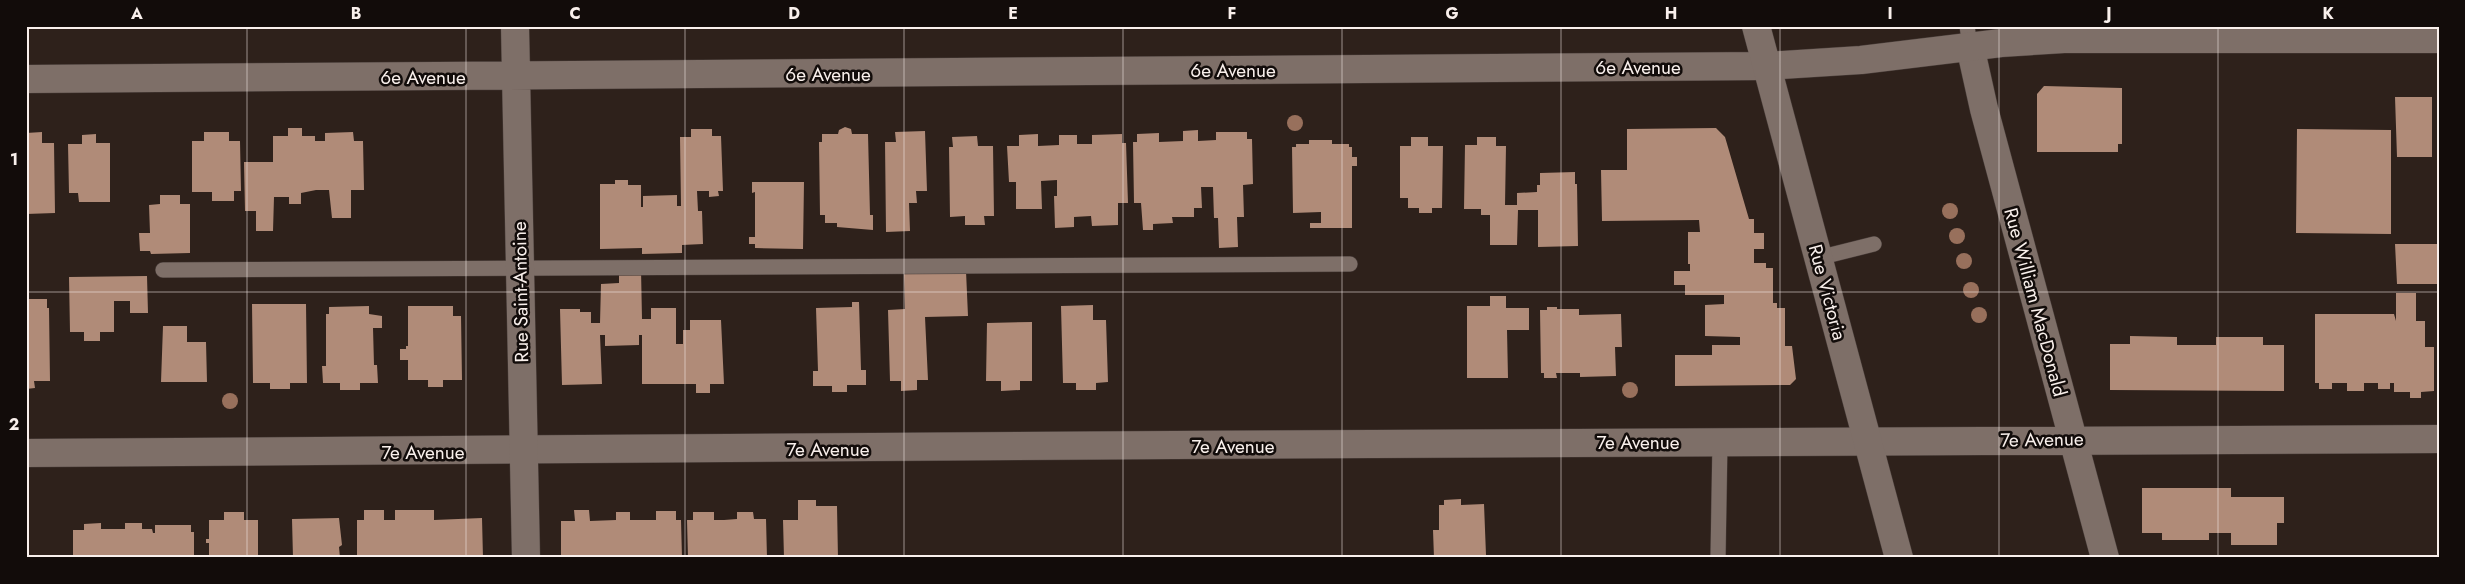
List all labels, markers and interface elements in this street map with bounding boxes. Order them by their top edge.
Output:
text: A [130,2,143,25]
text: B [351,2,361,25]
text: C [569,2,581,25]
text: D [788,2,800,25]
text: E [1008,2,1018,25]
text: F [1228,2,1236,25]
text: G [1445,2,1459,25]
text: H [1665,2,1677,25]
text: I [1887,2,1893,25]
text: J [2103,2,2112,25]
text: K [2322,2,2334,25]
street label: 6e Avenue [1595,54,1681,81]
street label: 6e Avenue [1190,57,1276,84]
street label: 6e Avenue [785,61,871,88]
street label: 6e Avenue [380,64,466,91]
text: 1 [10,148,18,171]
street label: Rue William MacDonald [1997,205,2074,400]
street label: Rue Saint-Antoine [506,221,535,363]
street label: Rue Victoria [1802,241,1853,343]
text: 2 [9,413,19,436]
street label: 7e Avenue [2000,425,2084,454]
street label: 7e Avenue [1596,429,1680,456]
street label: 7e Avenue [1191,433,1275,460]
street label: 7e Avenue [786,436,870,463]
street label: 7e Avenue [381,439,465,466]

